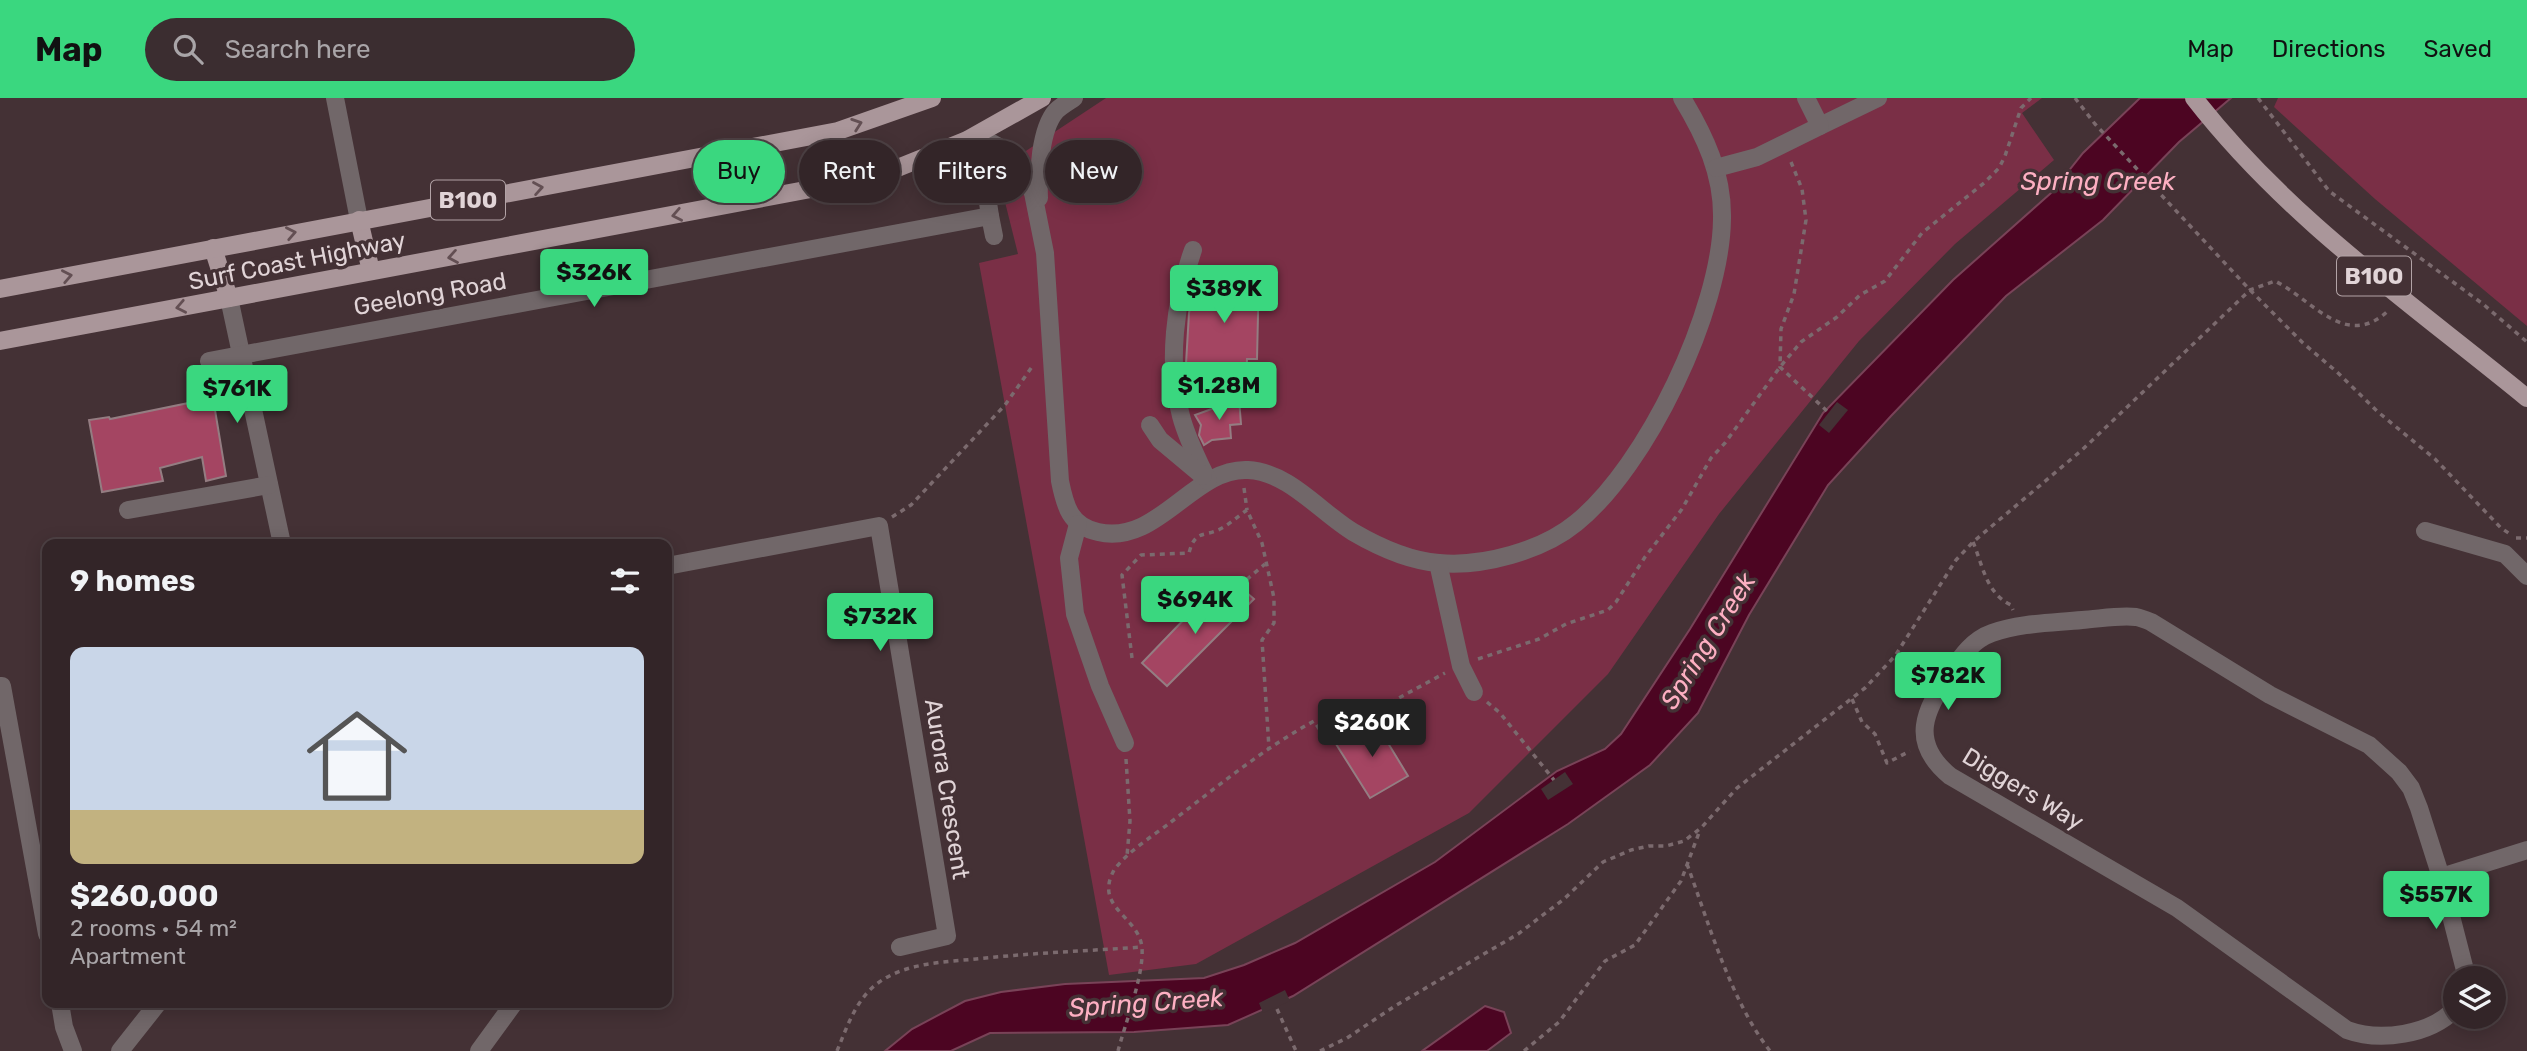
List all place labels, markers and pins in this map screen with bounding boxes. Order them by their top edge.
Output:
pin: $326K [545,250,643,309]
pin: $389K [1175,266,1273,325]
pin: $1.28M [1162,362,1276,422]
pin: $761K [188,366,286,425]
pin: $694K [1146,576,1244,636]
pin: $732K [831,594,929,653]
pin: $782K [1899,652,1997,712]
pin: $260K [1323,700,1421,759]
pin: $557K [2387,872,2485,931]

